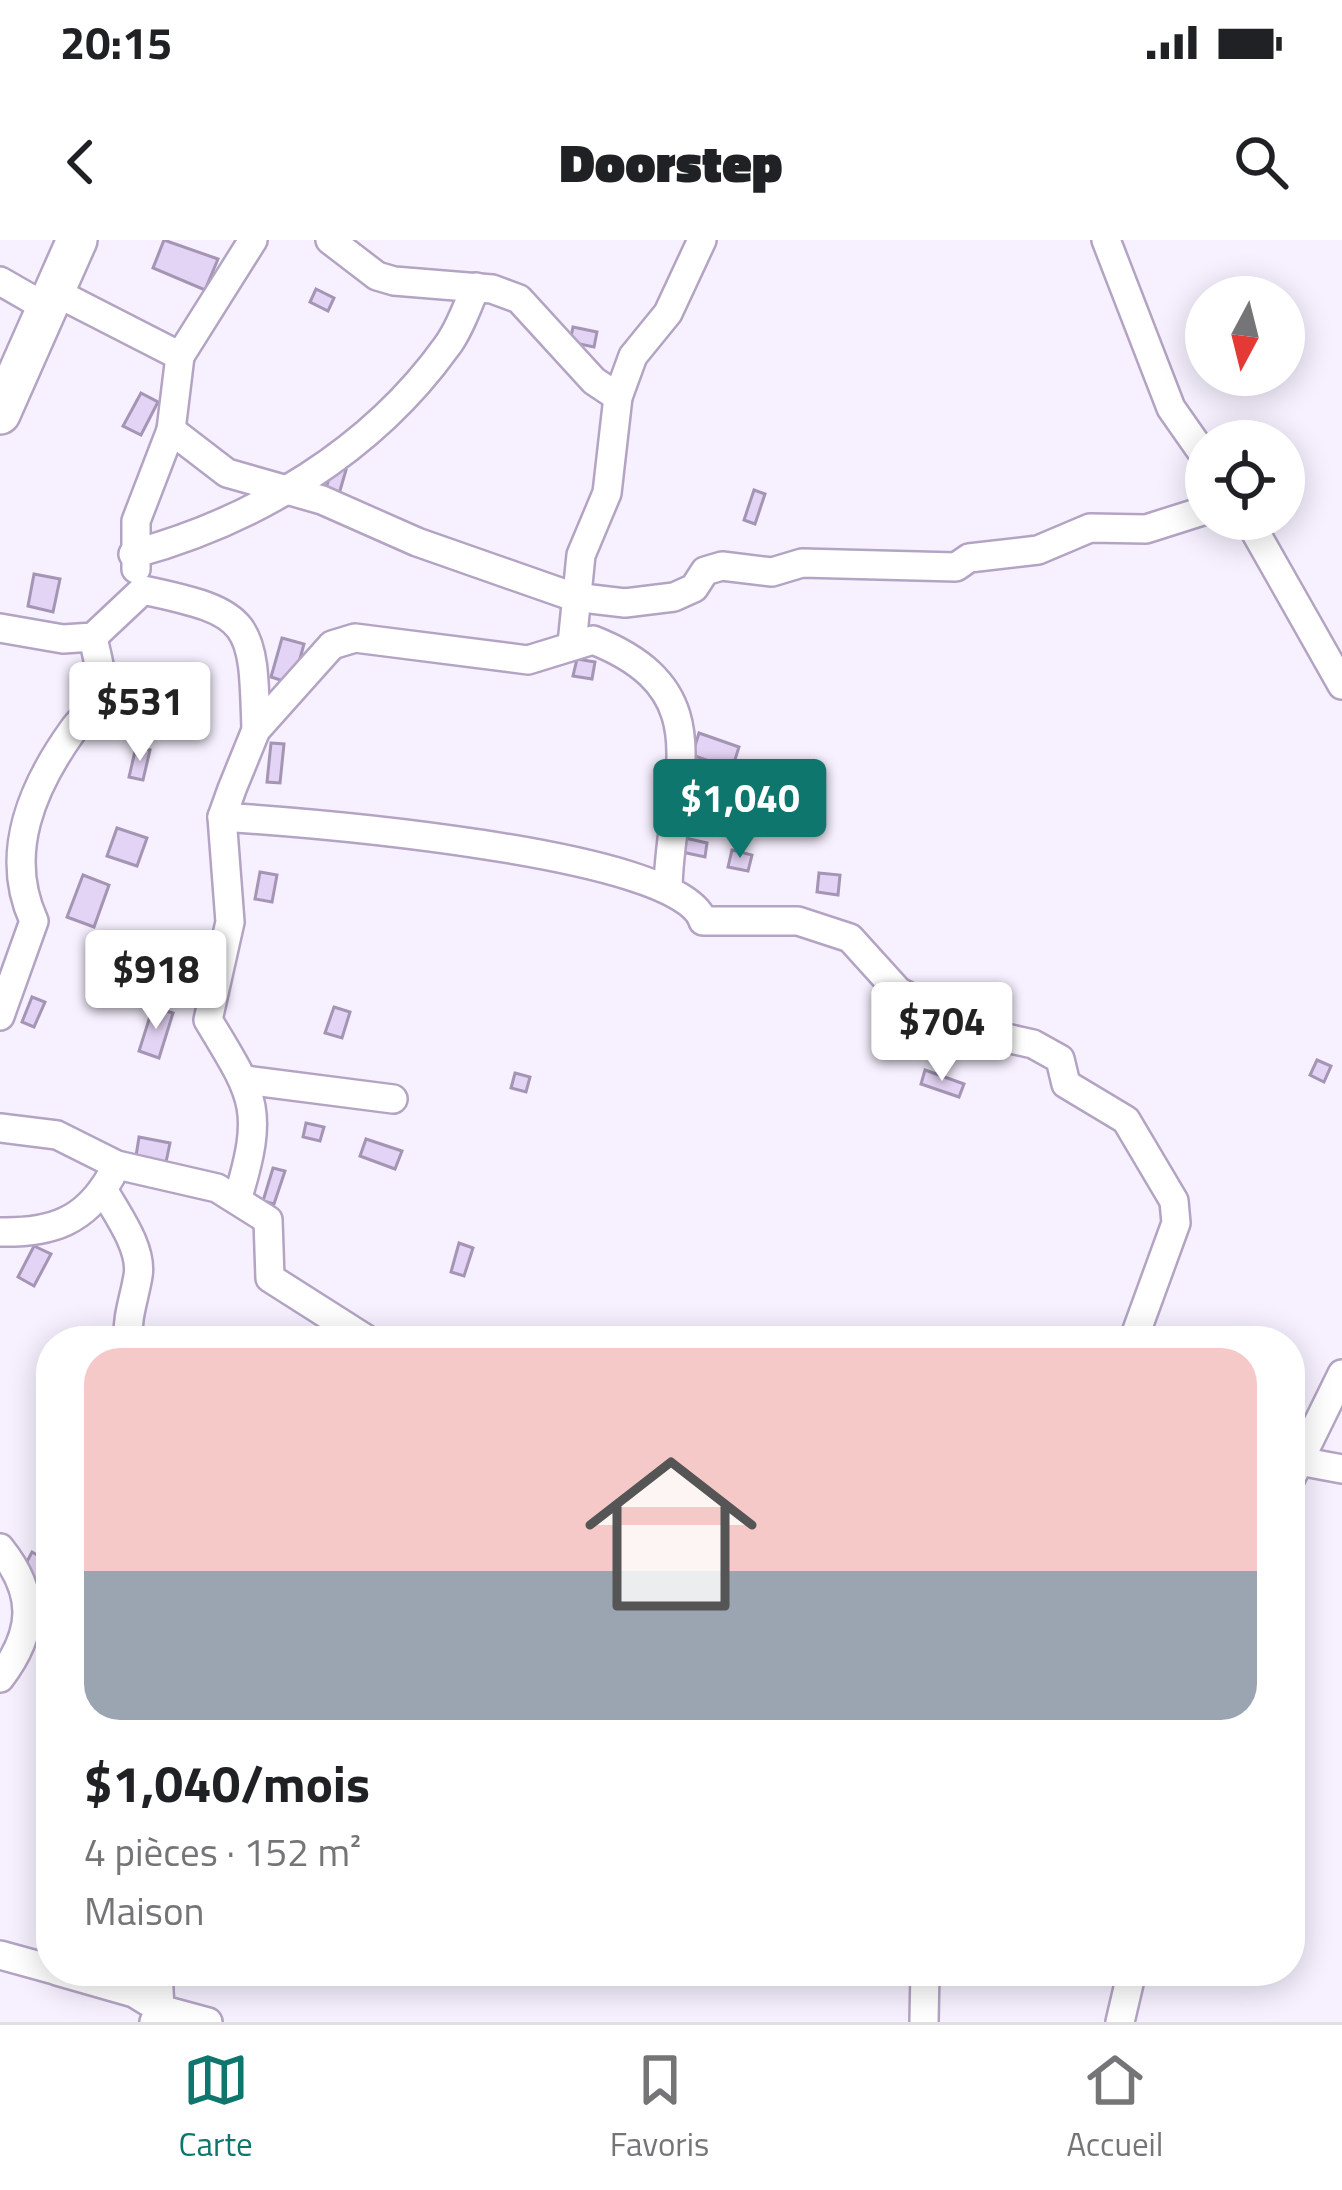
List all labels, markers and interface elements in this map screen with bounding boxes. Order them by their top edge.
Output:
text: 20:15 [60,8,172,76]
text: Doorstep [559,121,783,203]
icon: back [48,129,114,195]
icon: search [1228,129,1294,195]
north arrow [1185,276,1305,396]
map controls [1185,276,1305,540]
button: locate [1185,420,1305,540]
pin: $531 [69,662,211,764]
text: $531 [96,671,184,730]
pin: $1,040 [642,759,838,861]
text: $1,040 [680,768,800,827]
pin: $918 [85,930,227,1032]
text: $918 [112,939,200,998]
pin: $704 [871,982,1013,1084]
text: $704 [898,991,986,1050]
icon: home [563,1426,779,1642]
text: $1,040/mois [84,1744,370,1822]
text: 4 pièces · 152 m² [84,1822,361,1881]
text: Maison [84,1881,205,1940]
tab: Carte [179,2047,253,2169]
tab: Favoris [610,2047,709,2169]
tab: Accueil [1066,2047,1163,2169]

